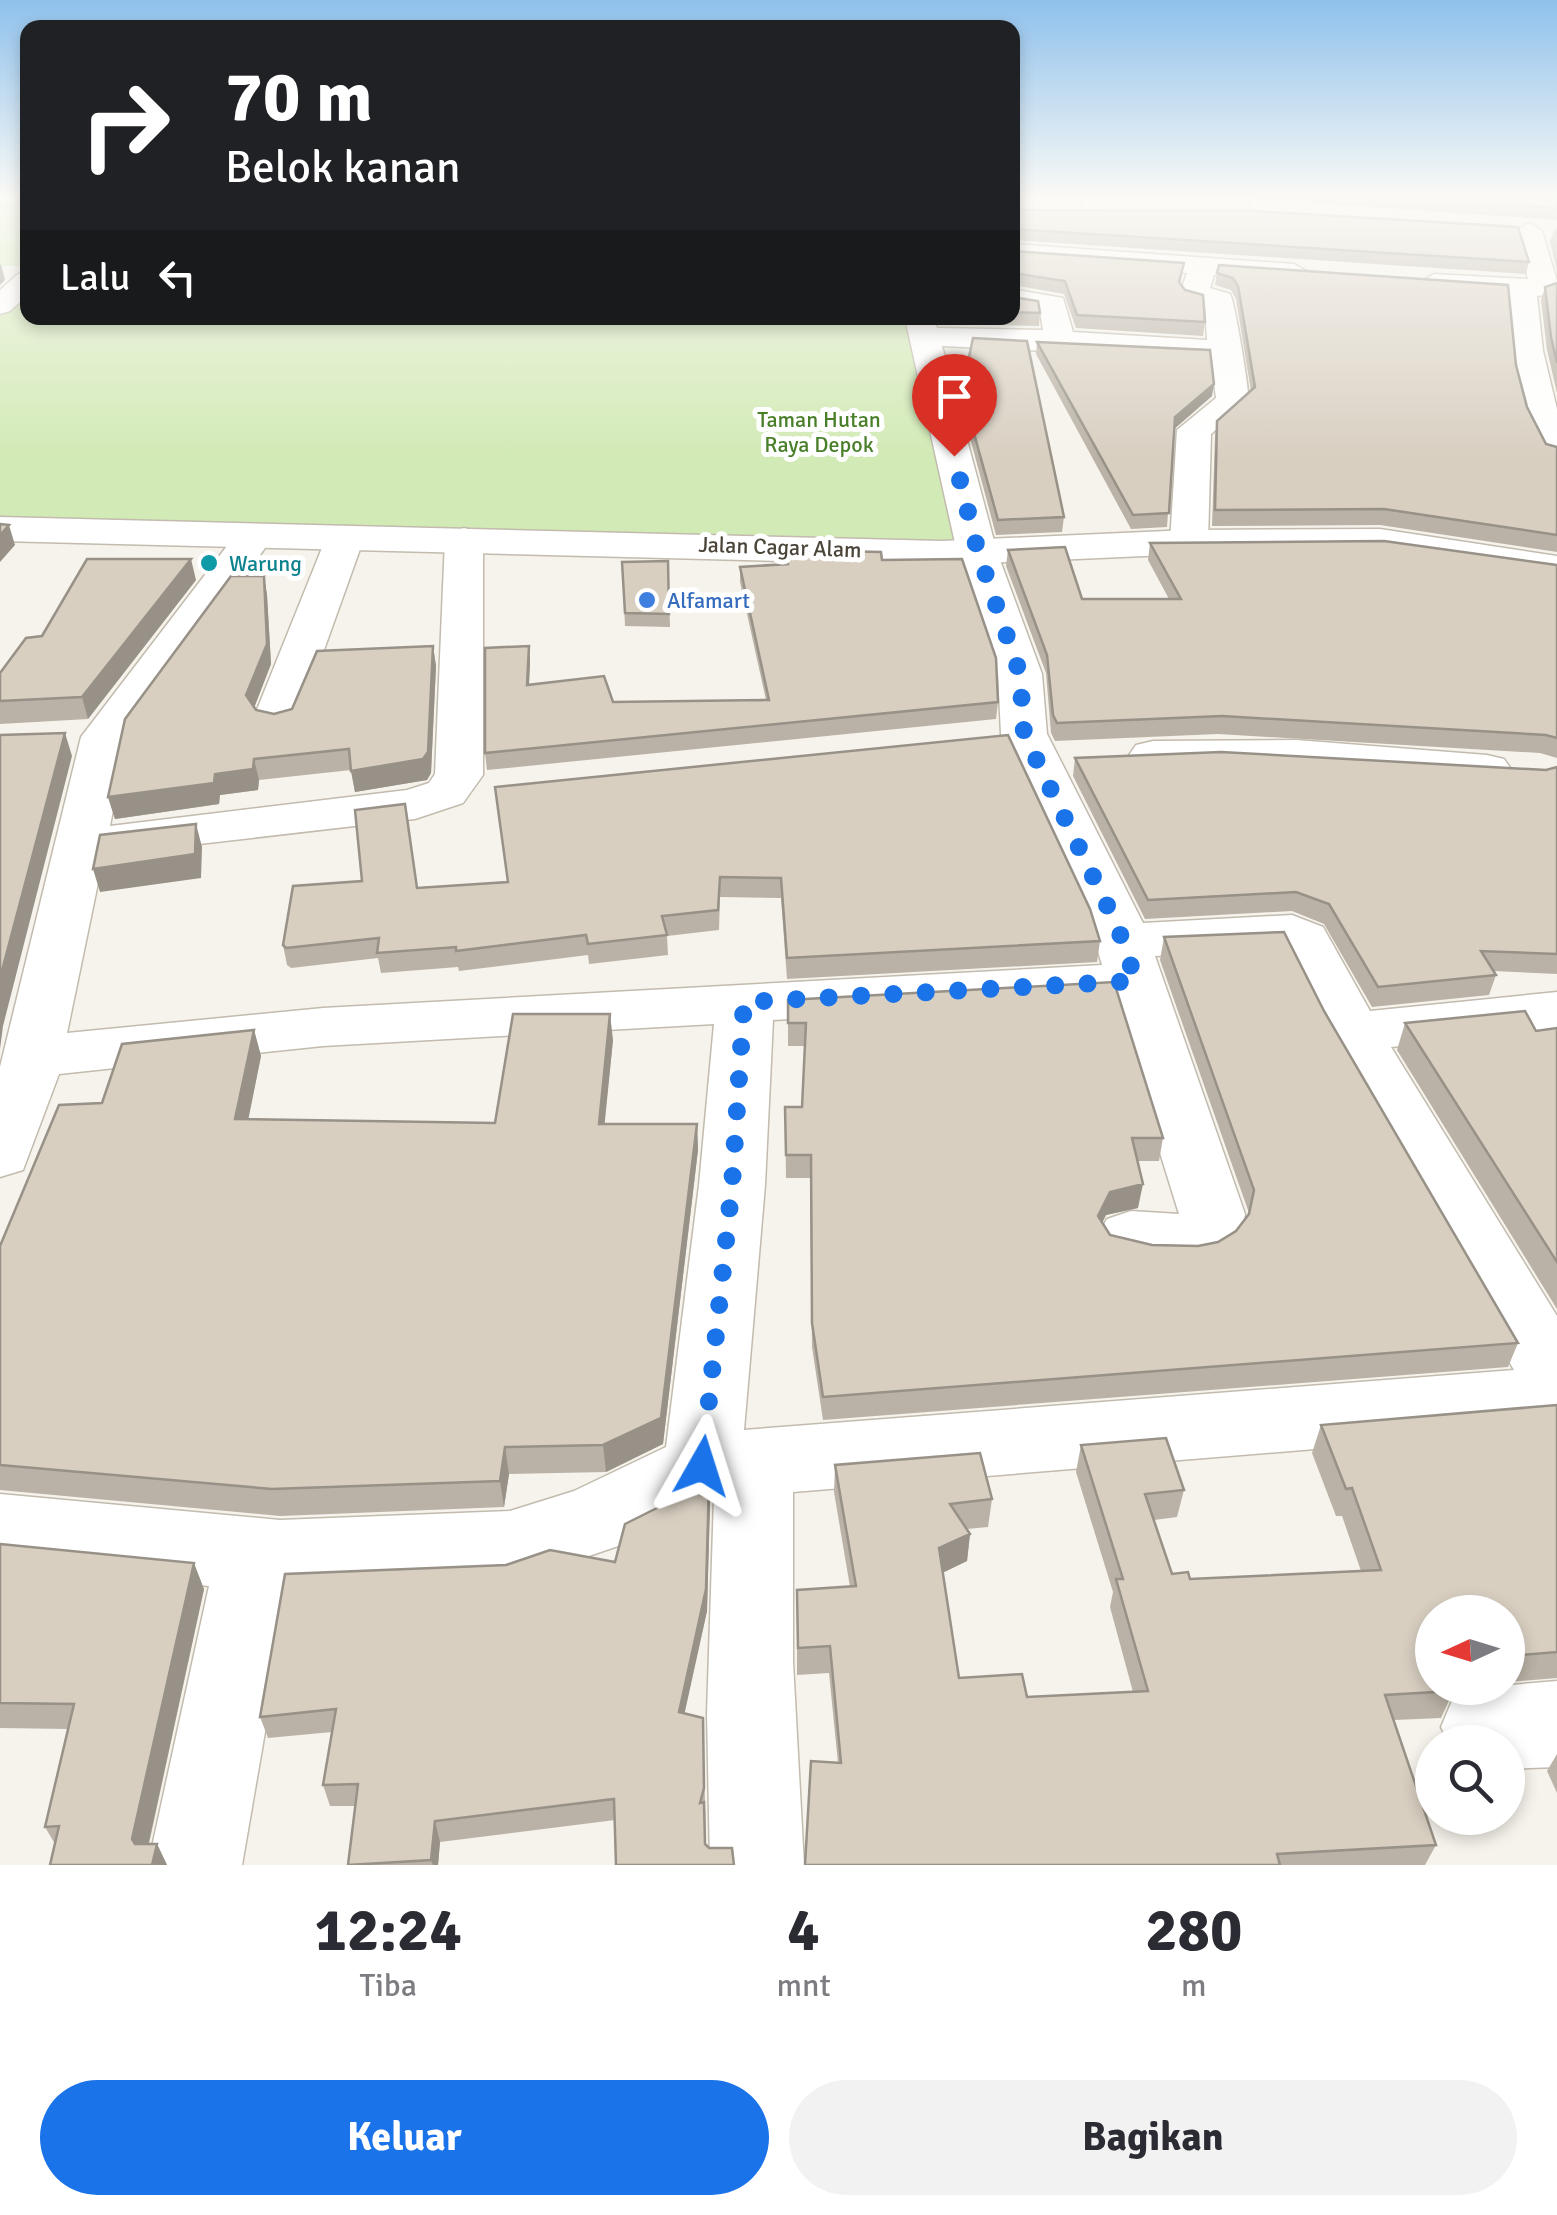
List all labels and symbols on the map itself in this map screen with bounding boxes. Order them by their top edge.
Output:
pin [912,354,997,457]
park label: Taman Hutan Raya Depok [757,406,881,458]
street label: Jalan Cagar Alam [698,531,862,563]
place label: Warung [229,550,302,577]
marker: Warung [198,552,220,574]
place label: Alfamart [667,587,750,614]
marker: Alfamart [636,589,658,611]
position arrow [650,1414,754,1518]
north arrow [1415,1595,1525,1705]

